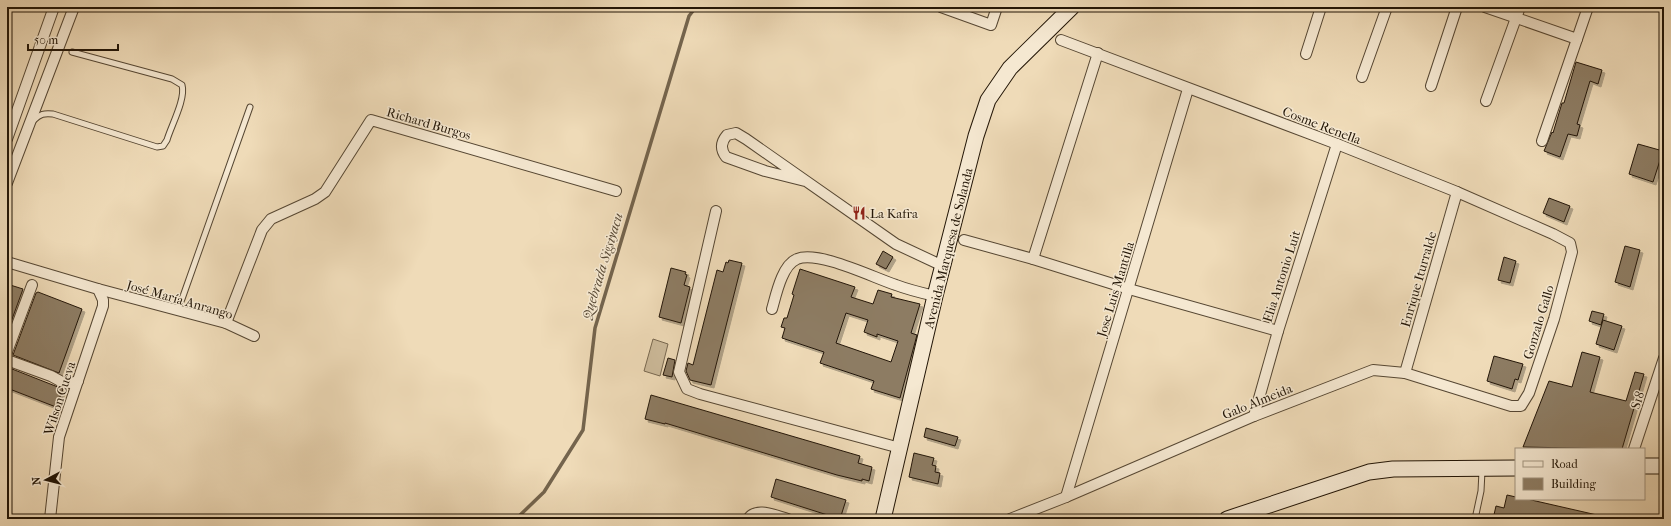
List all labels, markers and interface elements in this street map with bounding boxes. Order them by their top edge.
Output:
scale bar [28,26,118,52]
text: 50 m [34,33,58,47]
street label: Richard Burgos [385,104,473,143]
street label: Cosme Renella [1280,104,1364,148]
street label: Avenida Marquesa de Solanda [921,165,976,331]
restaurant icon: La Kafra [851,205,867,221]
place label: La Kafra [870,206,919,221]
water label: Quebrada Sigsiyacu [578,211,627,322]
street label: Elia Antonio Luit [1260,228,1303,324]
street label: Enrique Iturralde [1398,229,1439,329]
street label: Jose Luis Mantilla [1094,239,1137,340]
street label: José María Anrango [124,277,235,322]
street label: Gonzalo Gallo [1520,283,1557,361]
street label: Wilson Cueva [40,359,79,438]
street label: Galo Almeida [1220,380,1295,422]
street label: S18 [1628,389,1647,411]
legend [1515,448,1645,500]
text: Road [1551,457,1578,471]
north arrow [26,460,66,500]
text: N [30,476,44,486]
text: Building [1551,477,1596,491]

